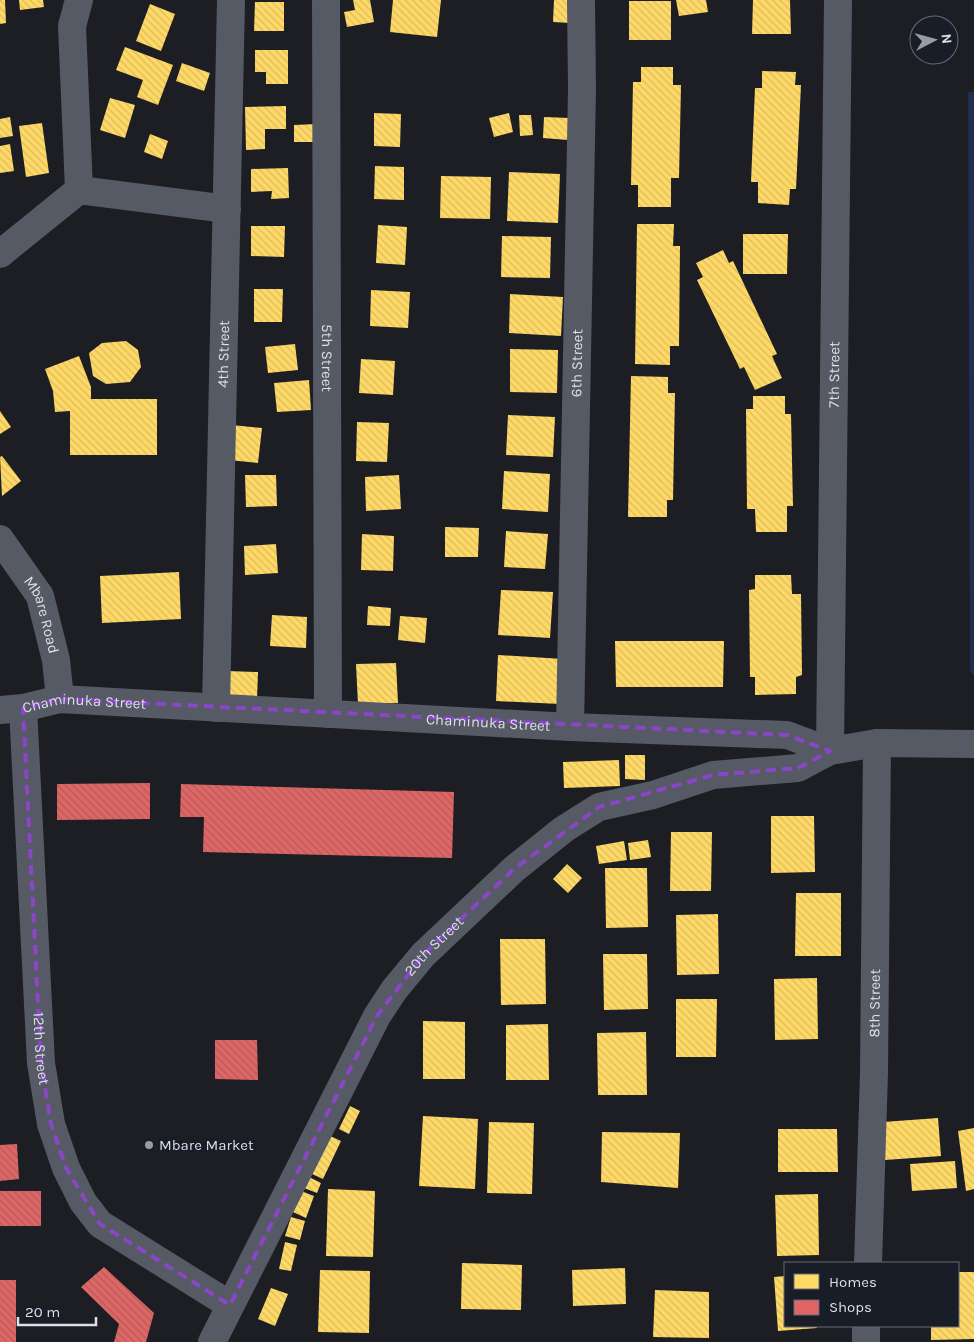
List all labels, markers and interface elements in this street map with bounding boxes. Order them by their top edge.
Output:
north arrow [909,15,959,65]
text: N [937,33,955,45]
street label: 4th Street [214,320,233,388]
street label: 5th Street [318,324,336,392]
street label: 6th Street [567,329,586,397]
street label: 7th Street [825,341,843,408]
street label: Mbare Road [20,573,63,655]
street label: Chaminuka Street [20,690,147,717]
street label: Chaminuka Street [425,710,551,735]
street label: 20th Street [400,912,468,980]
street label: 8th Street [865,968,884,1038]
street label: 12th Street [29,1012,54,1087]
place label: Mbare Market [159,1136,254,1154]
marker: Mbare Market [143,1139,155,1151]
legend [784,1262,959,1327]
text: Homes [829,1273,877,1291]
scale bar [18,1294,95,1326]
text: Shops [829,1298,872,1316]
text: 20 m [25,1303,60,1321]

